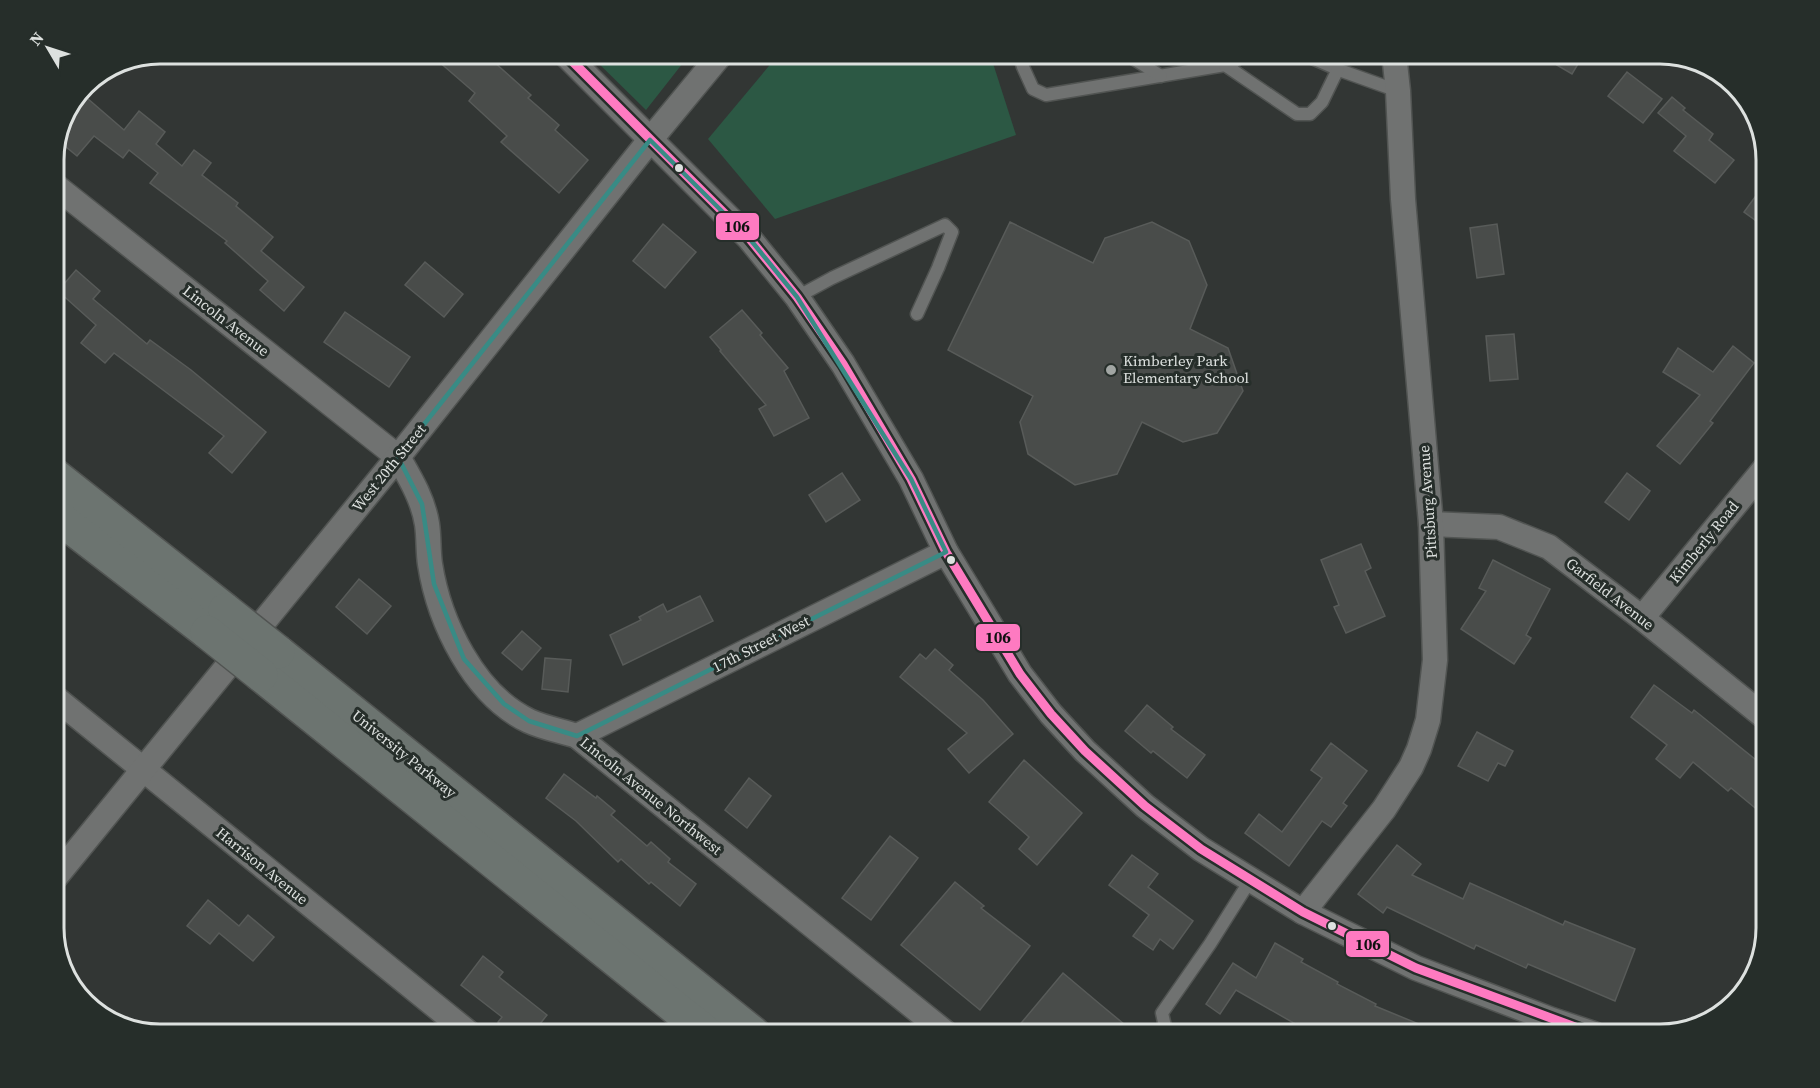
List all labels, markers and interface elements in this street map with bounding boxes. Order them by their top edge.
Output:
north arrow [18,18,78,78]
text: N [24,27,49,50]
unlabelled marker [673,162,685,174]
line badge: 106 [715,212,760,241]
text: 106 [724,215,750,237]
street label: Lincoln Avenue [179,280,274,361]
place label: Kimberley Park Elementary School [1123,350,1250,388]
marker: Kimberley Park Elementary School [1104,363,1118,377]
street label: West 20th Street [347,419,431,516]
street label: Pittsburg Avenue [1413,444,1442,559]
street label: Kimberly Road [1664,496,1744,587]
street label: Garfield Avenue [1562,553,1659,635]
unlabelled marker [945,554,957,566]
street label: 17th Street West [709,610,813,677]
line badge: 106 [975,623,1021,652]
text: 106 [985,626,1011,648]
street label: University Parkway [348,705,461,803]
street label: Lincoln Avenue Northwest [576,732,727,860]
street label: Harrison Avenue [212,822,313,909]
unlabelled marker [1326,920,1338,932]
line badge: 106 [1345,930,1390,958]
text: 106 [1355,933,1381,955]

